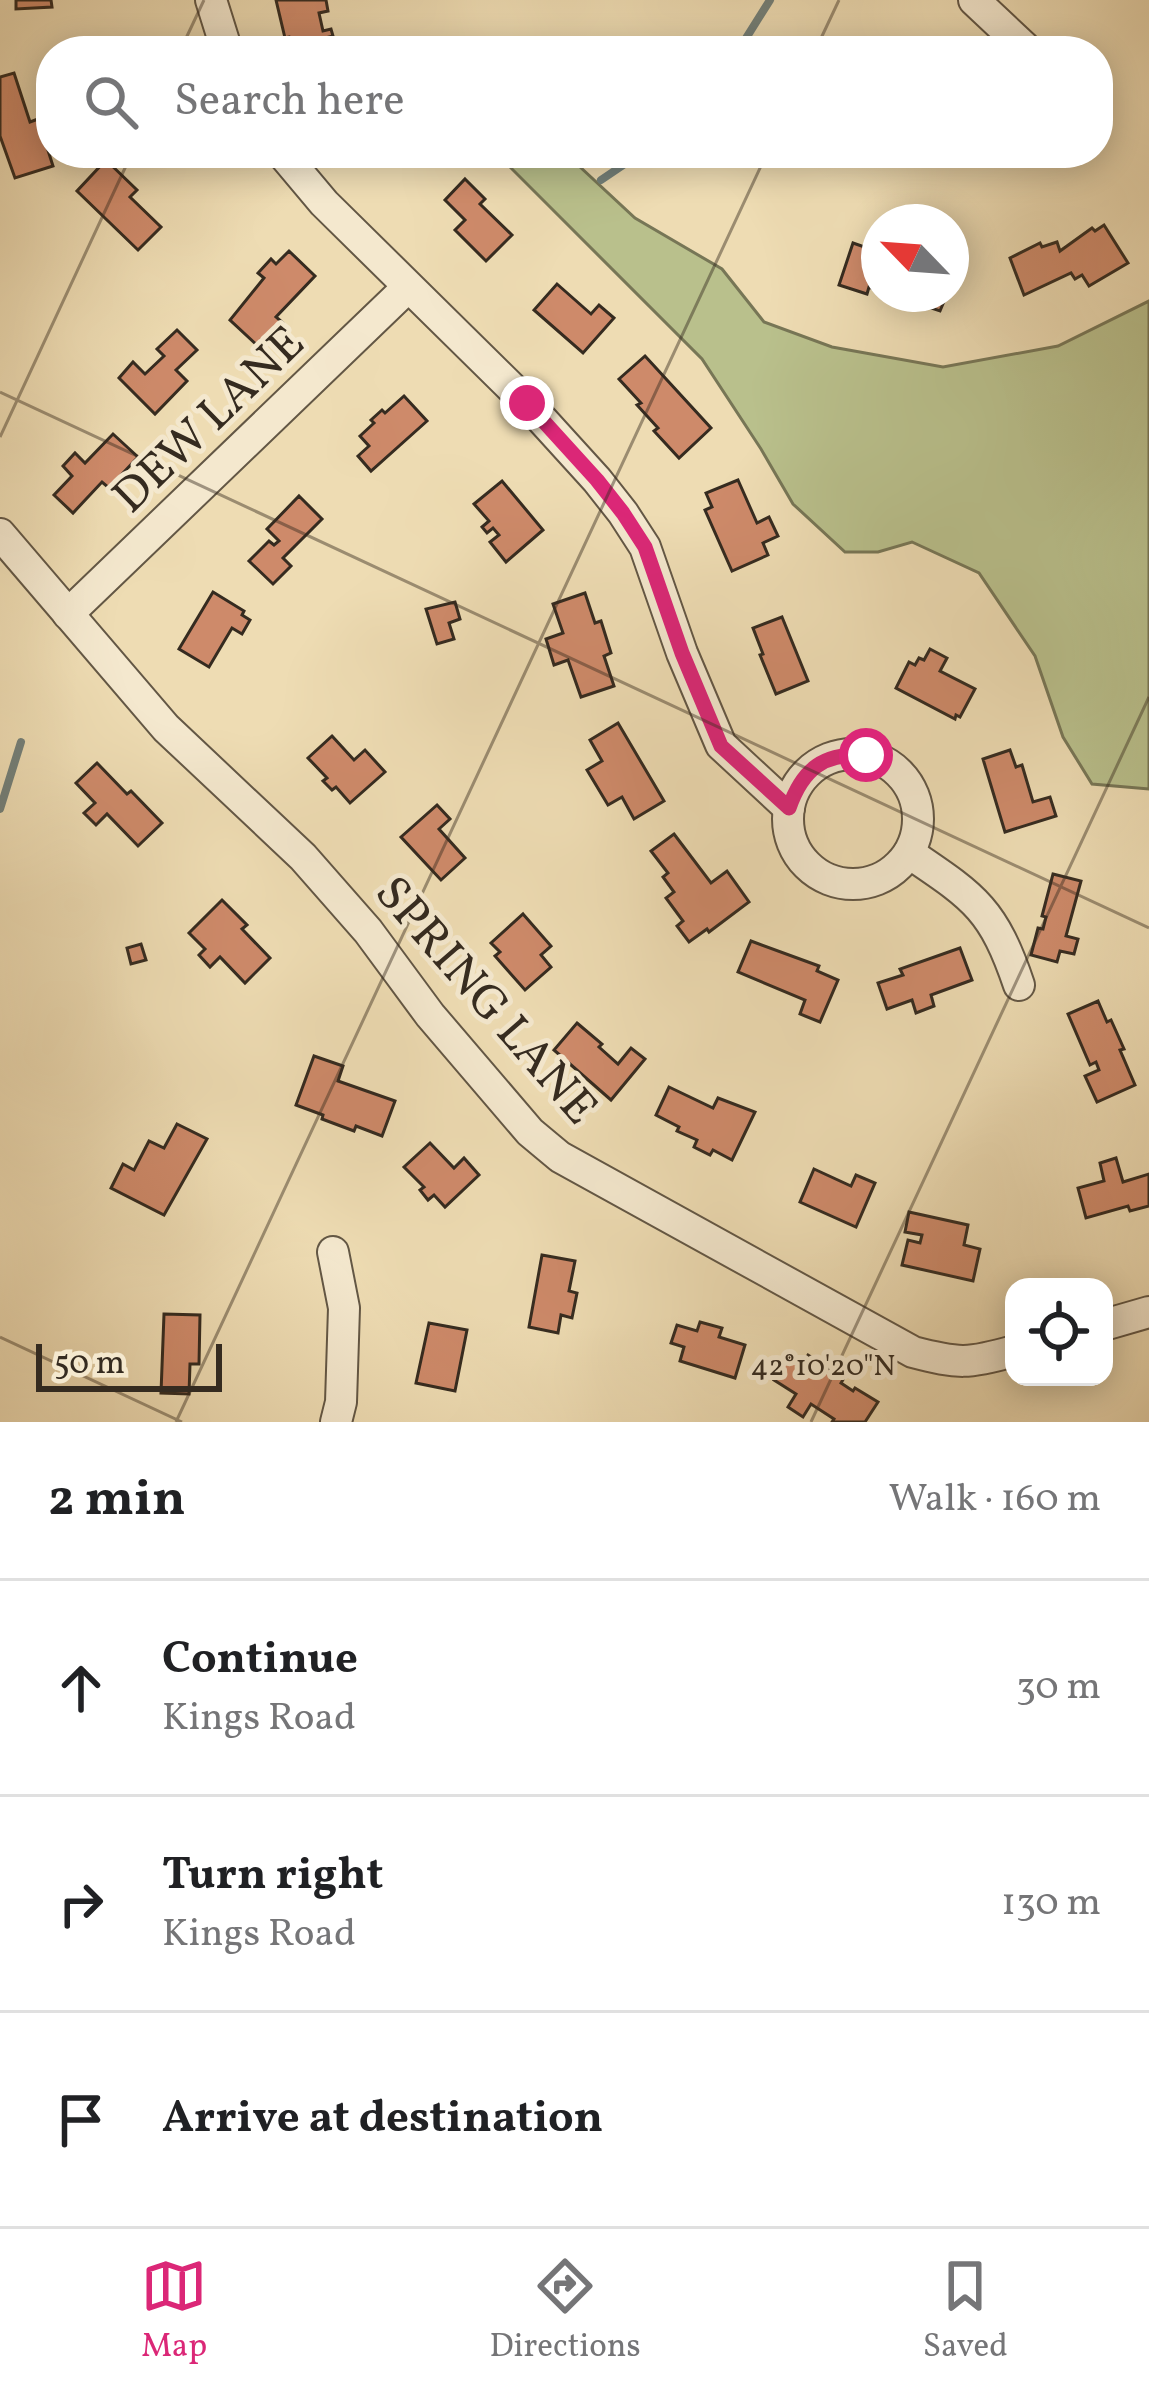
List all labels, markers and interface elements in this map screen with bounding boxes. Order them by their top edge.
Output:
search box [36,36,1113,168]
icon: search [78,69,144,135]
text: Search here [174,71,405,134]
north arrow [861,204,969,312]
street label: DEW LANE [99,312,321,530]
route end [500,376,554,430]
route start [839,728,893,782]
street label: SPRING LANE [358,863,611,1141]
map controls [1005,1278,1113,1386]
button: locate [1005,1278,1113,1386]
scale bar [36,1338,222,1391]
text: 50 m [54,1342,125,1388]
text: 42°10'20"N [750,1346,896,1388]
text: 2 min [48,1465,186,1536]
text: Walk · 160 m [888,1473,1101,1527]
text: Continue [162,1629,358,1692]
icon: ahead [48,1655,114,1721]
text: 30 m [1016,1661,1101,1715]
text: Kings Road [162,1692,356,1746]
text: Turn right [162,1845,383,1908]
icon: right [48,1871,114,1937]
text: 130 m [1001,1877,1101,1931]
text: Kings Road [162,1908,356,1962]
icon: arrive [48,2087,114,2153]
text: Arrive at destination [162,2088,603,2151]
tab: Map [141,2253,207,2371]
tab: Directions [489,2253,641,2371]
tab: Saved [923,2253,1008,2371]

